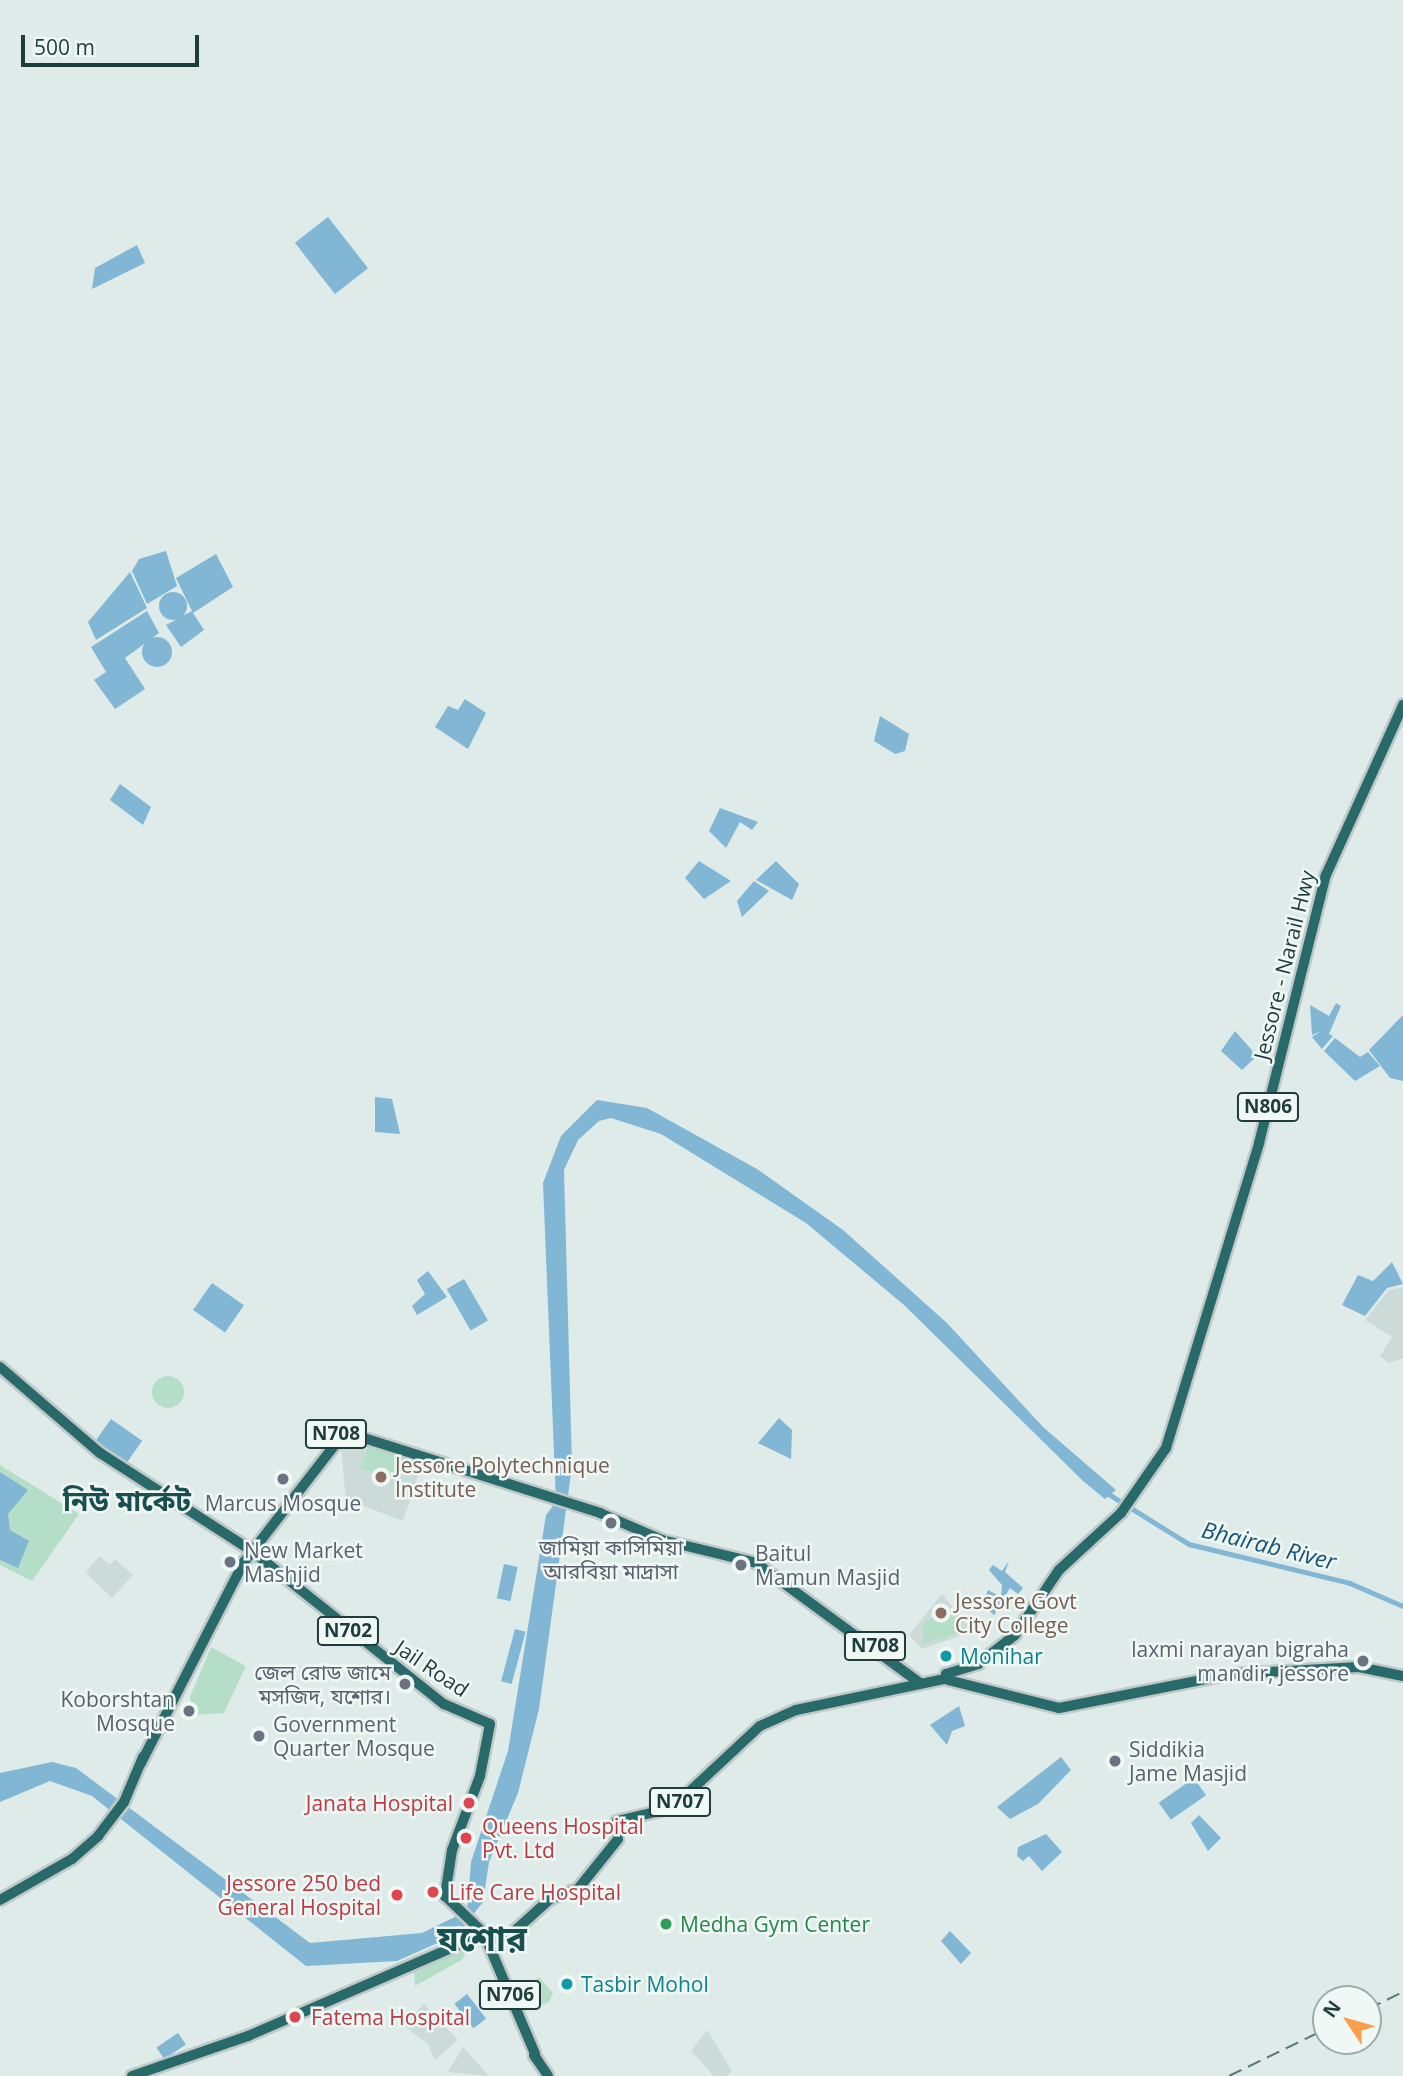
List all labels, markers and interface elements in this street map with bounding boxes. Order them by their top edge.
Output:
scale bar [24,21,203,65]
text: 500 m [34,33,95,61]
street label: Jessore - Narail Hwy [1248,868,1320,1062]
road number: N806 [1236,1092,1300,1122]
road number: N708 [304,1418,368,1450]
place label: Jessore Polytechnique Institute [395,1452,610,1502]
marker: Jessore Polytechnique Institute [373,1469,389,1485]
marker: Marcus Mosque [275,1471,291,1487]
district label: নিউ মার্কেট [63,1483,191,1517]
place label: Marcus Mosque [205,1490,361,1516]
marker: জামিয়া কাসিমিয়া আরবিয়া মাদ্রাসা [603,1515,619,1531]
water label: Bhairab River [1199,1515,1339,1575]
place label: জামিয়া কাসিমিয়া আরবিয়া মাদ্রাসা [539,1534,683,1584]
place label: New Market Mashjid [244,1537,363,1587]
place label: Baitul Mamun Masjid [755,1540,900,1590]
marker: New Market Mashjid [222,1554,238,1570]
marker: Baitul Mamun Masjid [733,1557,749,1573]
place label: Jessore Govt City College [955,1588,1077,1638]
marker: Jessore Govt City College [933,1605,949,1621]
road number: N702 [316,1616,380,1646]
road number: N708 [844,1630,906,1662]
street label: Jail Road [390,1634,474,1702]
place label: laxmi narayan bigraha mandir, jessore [1131,1636,1349,1686]
place label: Monihar [960,1643,1043,1669]
marker: Monihar [938,1648,954,1664]
marker: laxmi narayan bigraha mandir, jessore [1355,1653,1371,1669]
place label: জেল রোড জামে মসজিদ, যশোর। [254,1659,391,1709]
marker: জেল রোড জামে মসজিদ, যশোর। [397,1676,413,1692]
place label: Koborshtan Mosque [61,1686,175,1736]
marker: Koborshtan Mosque [181,1703,197,1719]
place label: Government Quarter Mosque [273,1711,435,1761]
marker: Government Quarter Mosque [251,1728,267,1744]
place label: Siddikia Jame Masjid [1129,1736,1247,1786]
marker: Siddikia Jame Masjid [1107,1753,1123,1769]
road number: N707 [648,1786,712,1818]
place label: Janata Hospital [306,1790,453,1816]
marker: Janata Hospital [459,1793,479,1813]
place label: Queens Hospital Pvt. Ltd [482,1813,644,1863]
marker: Queens Hospital Pvt. Ltd [456,1828,476,1848]
place label: Jessore 250 bed General Hospital [218,1870,381,1920]
place label: Life Care Hospital [449,1879,621,1905]
marker: Life Care Hospital [423,1882,443,1902]
marker: Jessore 250 bed General Hospital [387,1885,407,1905]
place label: Medha Gym Center [680,1911,870,1937]
marker: Medha Gym Center [658,1916,674,1932]
district label: যশোর [437,1917,527,1959]
place label: Tasbir Mohol [581,1971,709,1997]
marker: Tasbir Mohol [559,1976,575,1992]
road number: N706 [478,1980,542,2010]
north arrow [1312,1985,1382,2055]
text: N [1317,1995,1347,2023]
place label: Fatema Hospital [311,2004,470,2030]
marker: Fatema Hospital [285,2007,305,2027]

